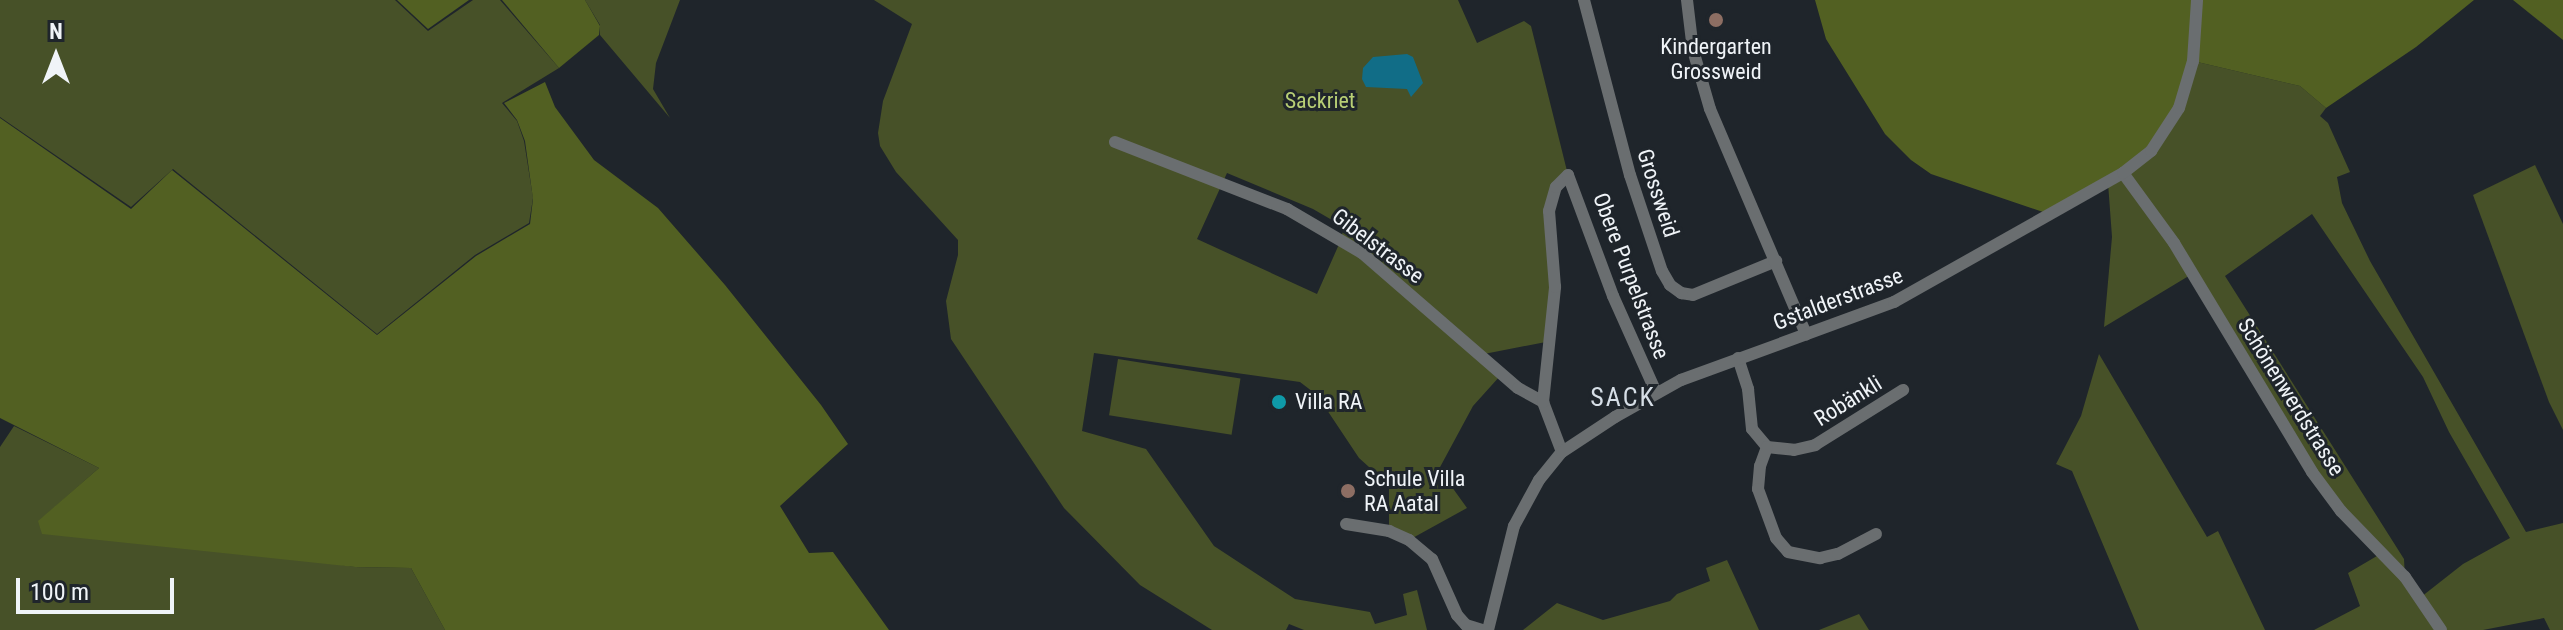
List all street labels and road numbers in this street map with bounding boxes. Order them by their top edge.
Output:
street label: Grossweid [1631,146,1685,240]
street label: Obere Purpelstrasse [1587,189,1675,363]
street label: Gibelstrasse [1327,203,1429,289]
street label: Gstalderstrasse [1769,262,1907,336]
street label: Schönenwerdstrasse [2232,313,2350,481]
street label: Robänkli [1809,370,1887,432]

